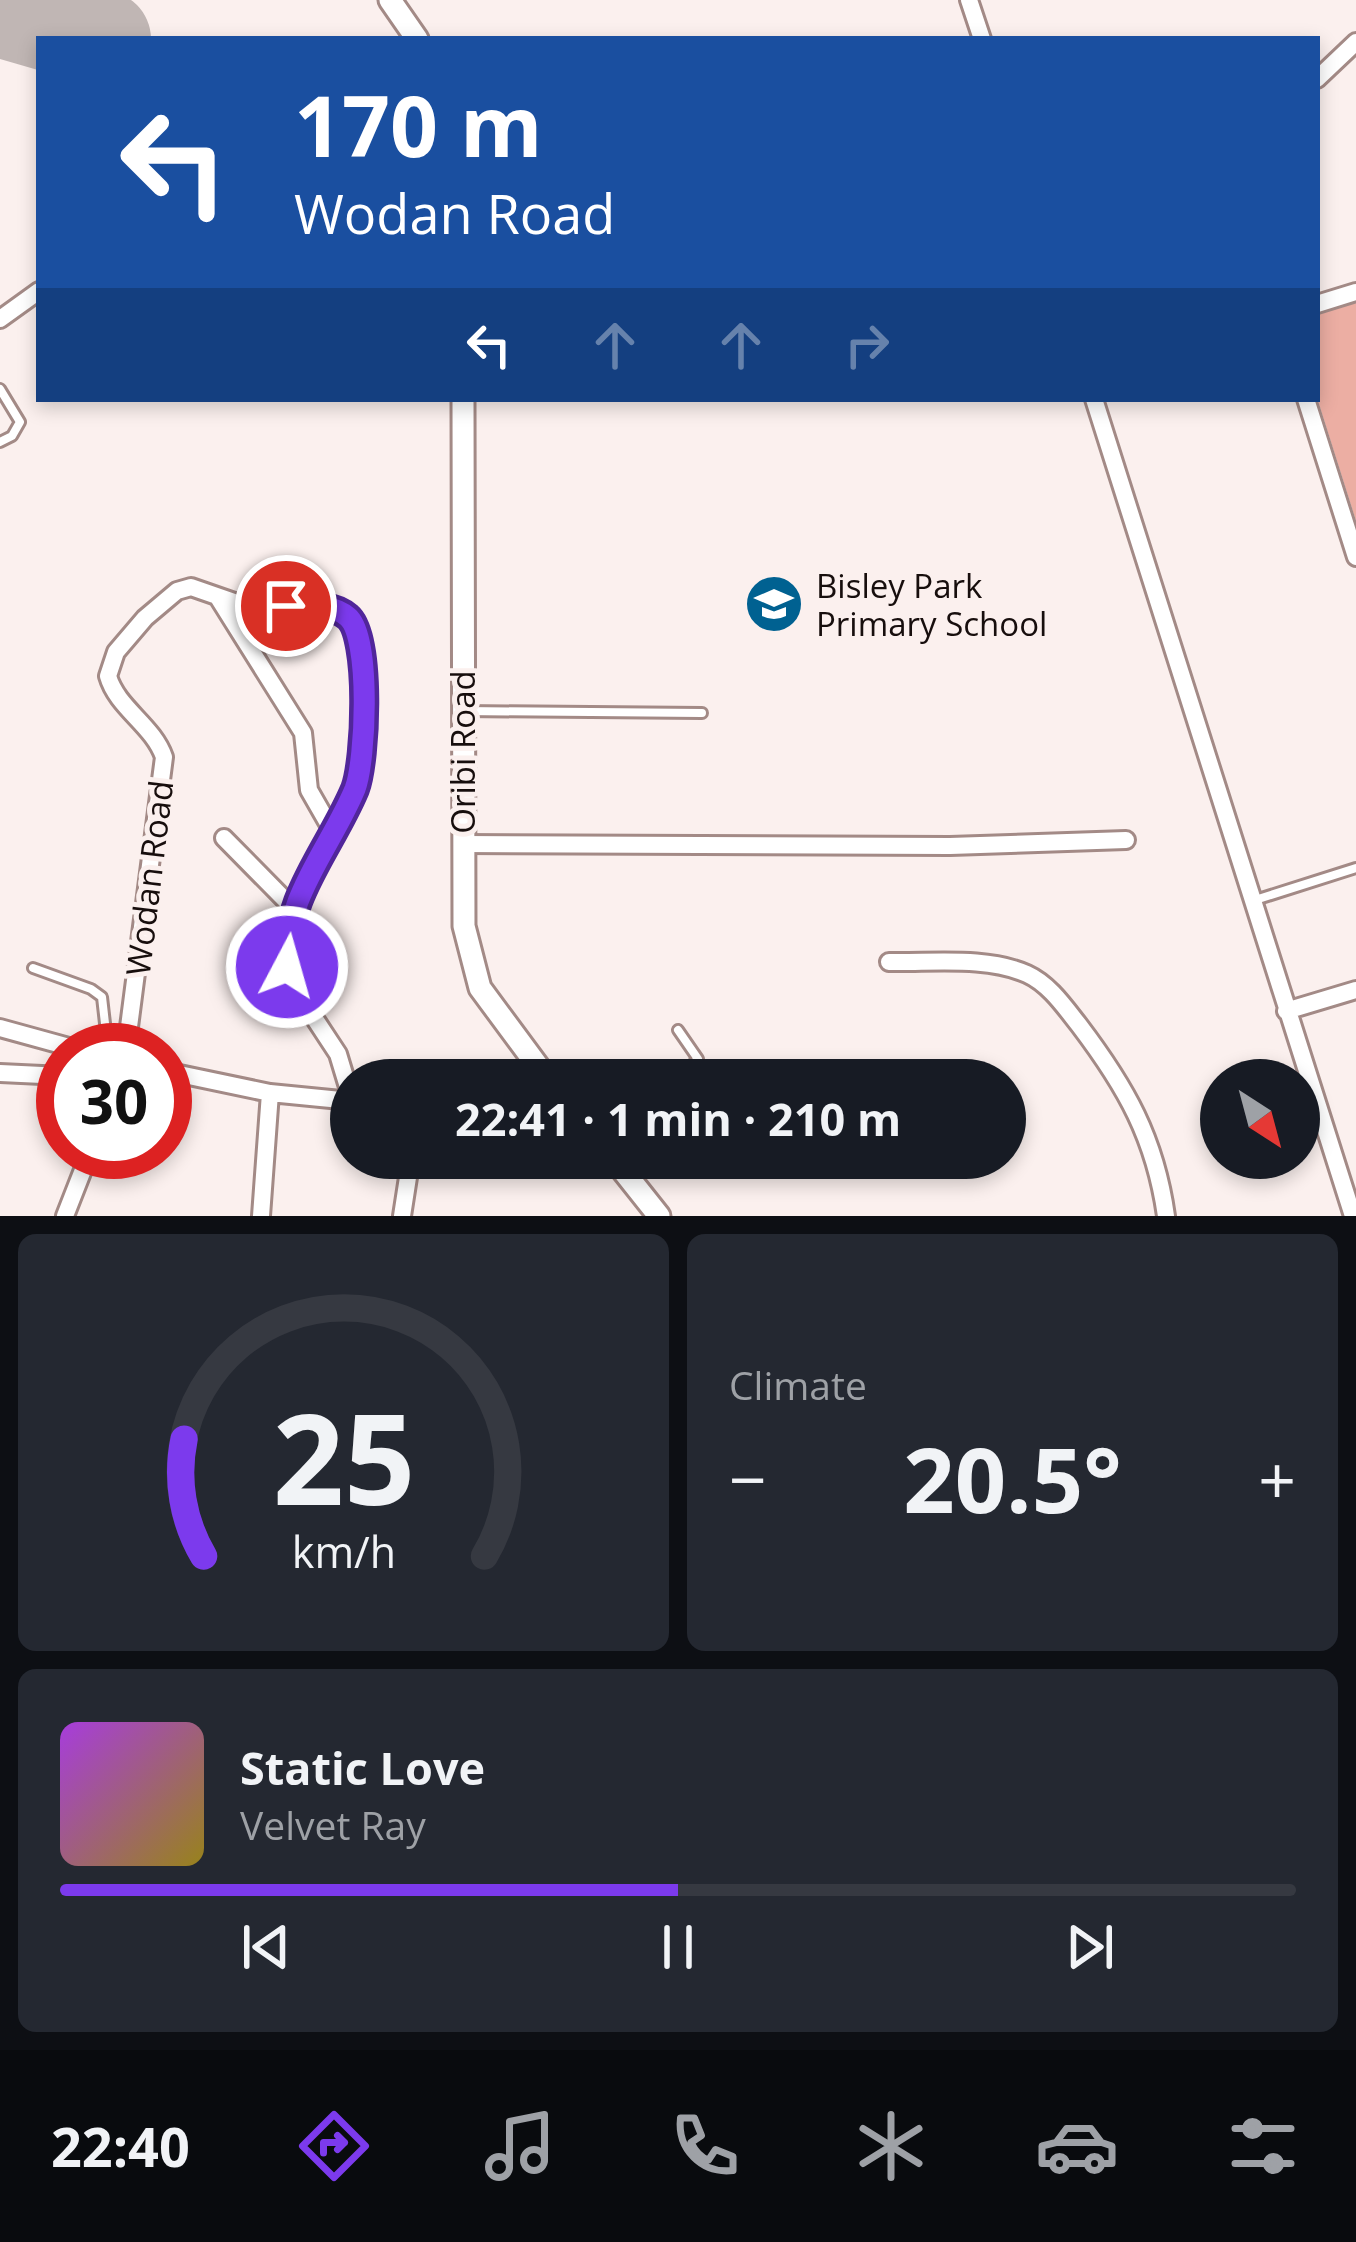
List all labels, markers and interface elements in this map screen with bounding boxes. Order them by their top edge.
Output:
text: 170 m [294,67,542,182]
icon: left [96,84,252,240]
text: Wodan Road [294,176,615,250]
icon: left [456,312,522,378]
icon: ahead [582,312,648,378]
icon: ahead [708,312,774,378]
icon: right [834,312,900,378]
pin [235,555,337,657]
place label: Bisley Park Primary School [816,563,1047,646]
icon: arrive [253,573,319,639]
school or university icon: Bisley Park Primary School [743,573,805,635]
street label: Oribi Road [440,670,485,834]
street label: Wodan Road [115,778,183,978]
position arrow [224,904,350,1030]
speed limit sign: 30 [36,1023,192,1179]
north arrow [1200,1059,1320,1179]
map controls [1200,1059,1320,1179]
text: 22:41 · 1 min · 210 m [455,1088,901,1149]
text: Climate [729,1358,867,1411]
text: 25 [272,1372,415,1542]
text: 20.5° [903,1417,1122,1539]
text: − [729,1433,767,1523]
text: + [1258,1433,1296,1523]
text: km/h [291,1521,396,1580]
text: Static Love [240,1737,485,1798]
text: Velvet Ray [240,1798,426,1851]
icon: previous [233,1914,299,1980]
icon: pause [645,1914,711,1980]
icon: next [1057,1914,1123,1980]
icon: directions [292,2104,376,2188]
icon: music [478,2104,562,2188]
icon: phone [663,2104,747,2188]
icon: climate [849,2104,933,2188]
icon: car [1035,2104,1119,2188]
icon: filters [1221,2104,1305,2188]
text: 22:40 [51,2109,190,2183]

